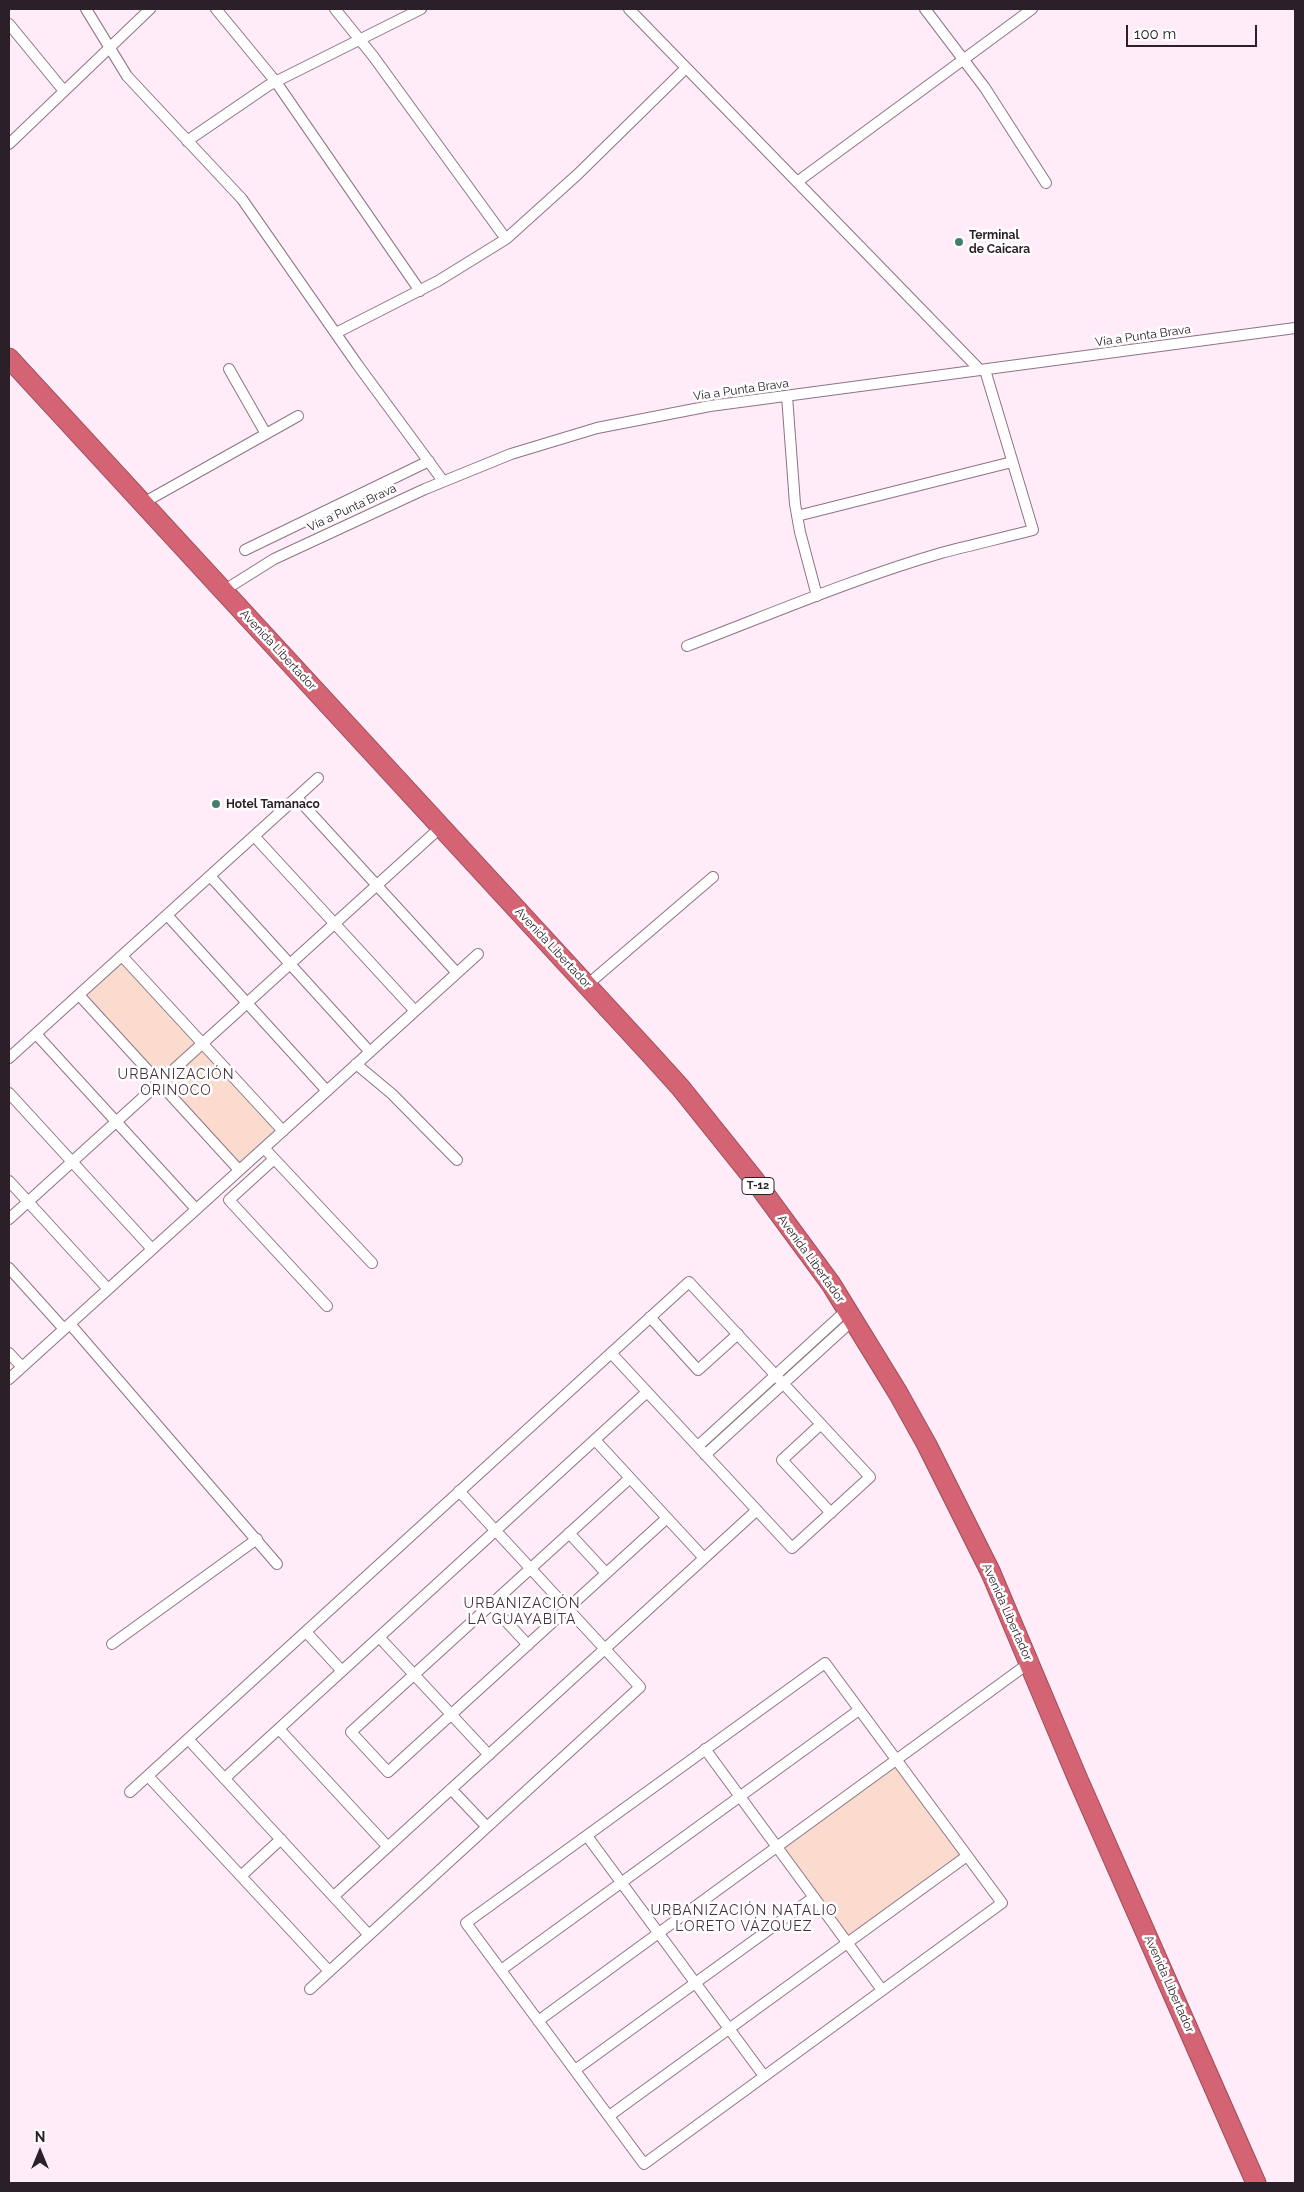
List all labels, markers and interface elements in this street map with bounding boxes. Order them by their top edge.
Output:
scale bar [1129,15,1260,47]
text: 100 m [1134,25,1176,43]
place label: Terminal de Caicara [969,228,1030,256]
marker: Terminal de Caicara [953,236,965,248]
street label: Vía a Punta Brava [1094,322,1192,350]
street label: Vía a Punta Brava [692,376,790,404]
street label: Vía a Punta Brava [305,481,399,535]
street label: Avenida Libertador [237,607,319,693]
place label: Hotel Tamanaco [226,797,320,811]
marker: Hotel Tamanaco [210,798,222,810]
street label: Avenida Libertador [512,905,594,991]
district label: URBANIZACIÓN ORINOCO [116,1067,236,1100]
road number: T-12 [742,1178,774,1194]
street label: Avenida Libertador [774,1212,848,1306]
street label: Avenida Libertador [979,1561,1035,1663]
district label: URBANIZACIÓN LA GUAYABITA [462,1596,582,1628]
district label: URBANIZACIÓN NATALIO LORETO VÁZQUEZ [648,1903,840,1935]
street label: Avenida Libertador [1141,1933,1197,2035]
north arrow [15,2127,65,2177]
text: N [35,2129,45,2145]

